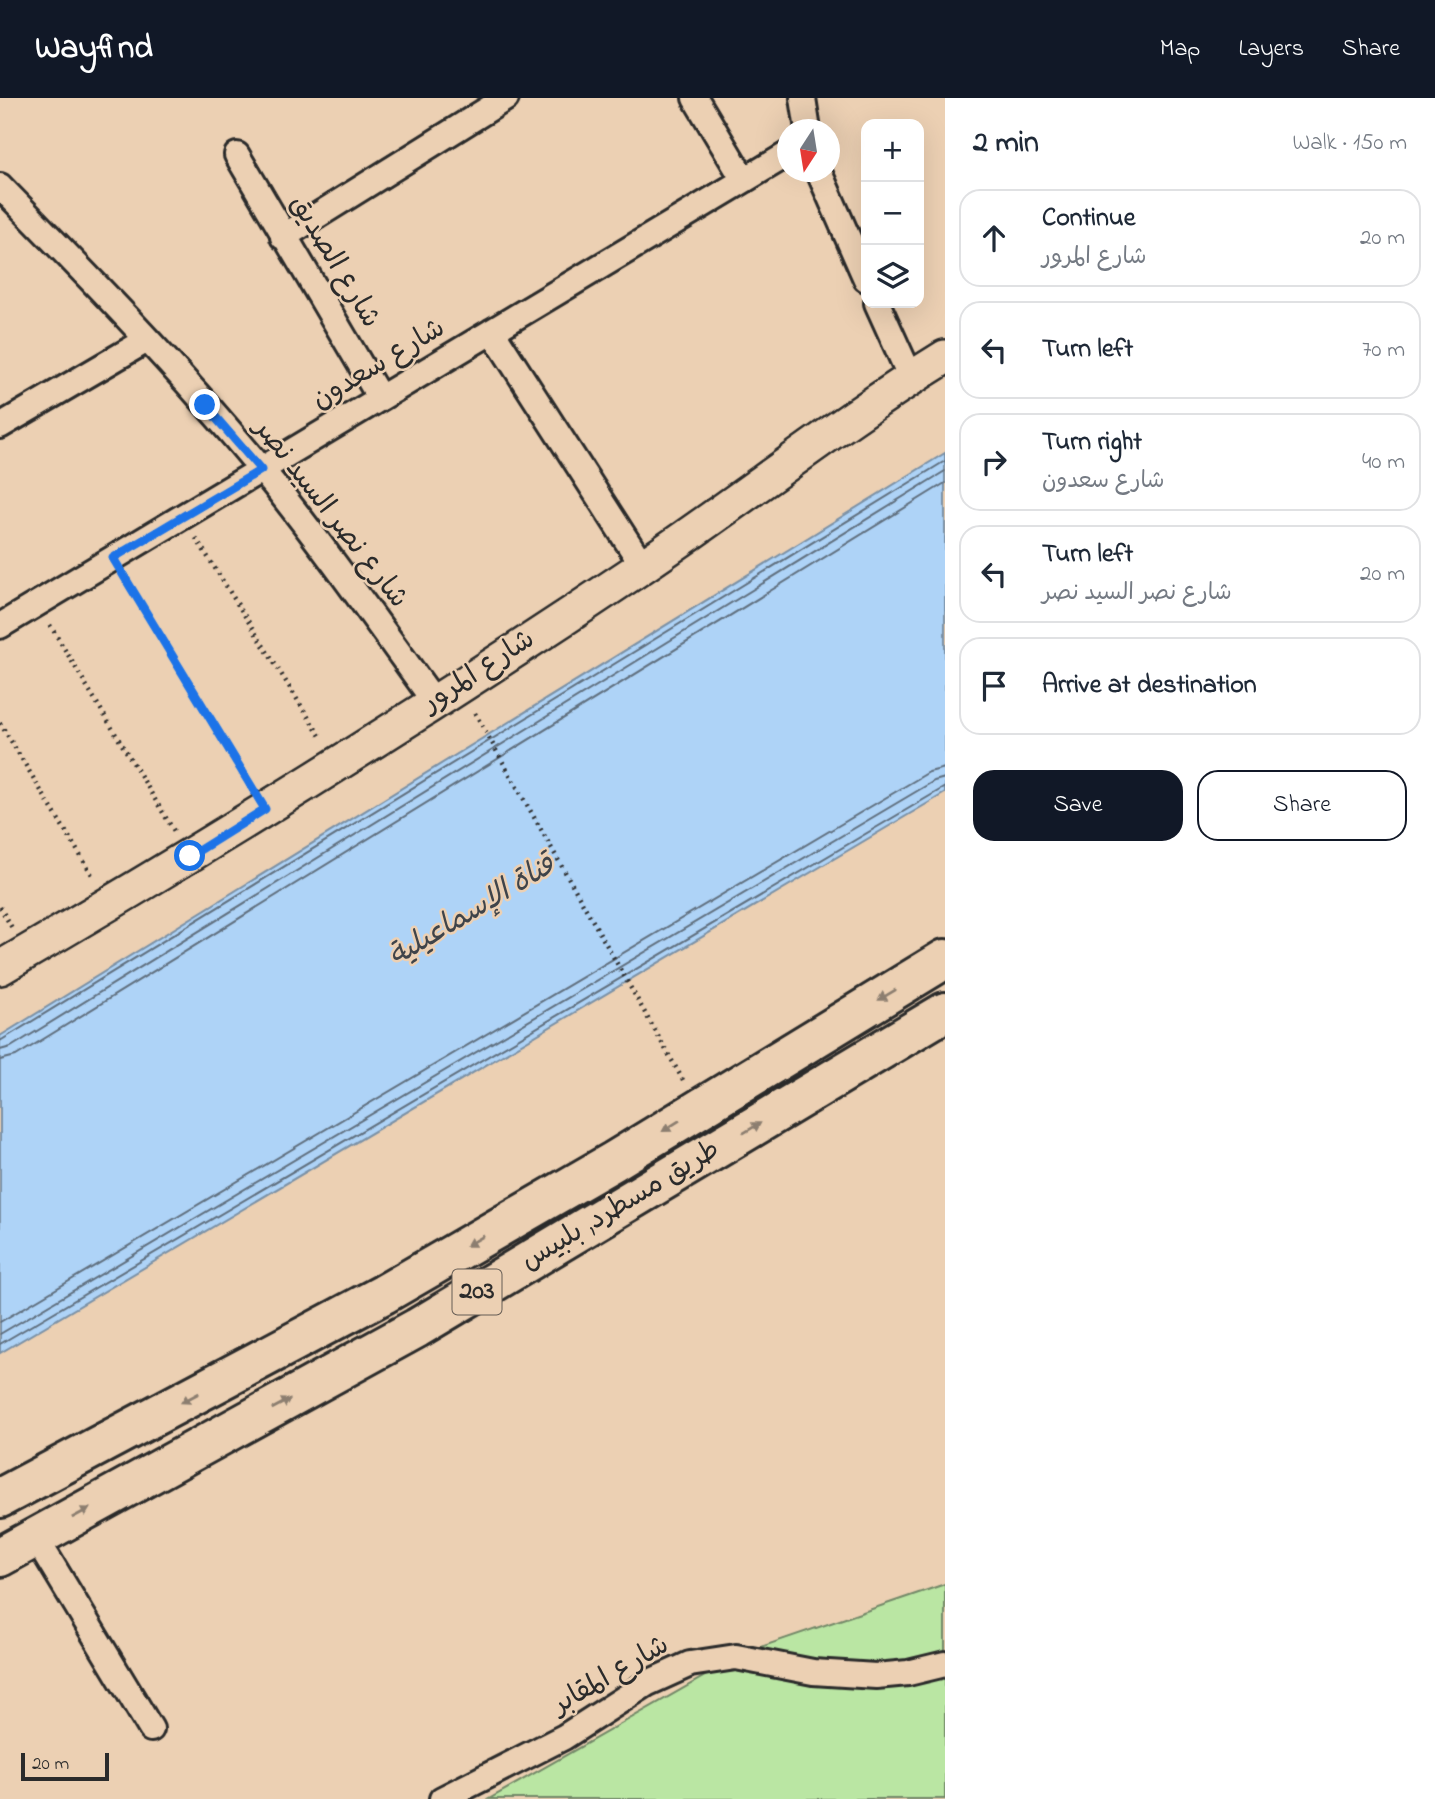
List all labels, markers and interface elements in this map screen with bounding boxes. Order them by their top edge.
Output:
text: Wayfind [35,25,153,73]
text: Map [1160,32,1200,67]
text: Layers [1238,32,1304,67]
text: Share [1342,32,1400,67]
north arrow [777,119,840,182]
map controls [861,119,924,308]
button: + [861,119,924,182]
text: 2 min [973,122,1039,166]
text: Walk · 150 m [1292,127,1407,160]
button: − [861,182,924,245]
street label: شارع الصديق [278,188,390,336]
text: Continue [1042,200,1135,238]
icon: ahead [975,219,1013,257]
text: 20 m [1360,222,1405,255]
text: شارع المرور [1042,241,1147,274]
button: layers [861,245,924,308]
street label: شارع سعدون [305,309,453,421]
icon: left [975,331,1013,369]
text: Turn left [1042,331,1133,369]
text: 70 m [1362,334,1405,367]
route end [189,389,220,420]
street label: شارع نصر السيد نصر [241,409,417,618]
text: Turn right [1042,424,1142,462]
icon: right [975,443,1013,481]
text: 40 m [1362,446,1405,479]
text: شارع سعدون [1042,465,1165,498]
text: Turn left [1042,536,1133,574]
icon: left [975,555,1013,593]
text: 20 m [1360,558,1405,591]
text: شارع نصر السيد نصر [1042,577,1232,610]
street label: شارع المرور [413,620,544,725]
icon: arrive [975,667,1013,705]
text: Arrive at destination [1042,667,1257,705]
button: Save [973,770,1183,841]
button: Share [1197,770,1407,841]
route start [174,840,205,871]
water label: قناة الإسماعيلية [380,843,566,979]
one-way arrow [877,988,896,1001]
one-way arrow [662,1119,681,1132]
one-way arrow [743,1121,762,1134]
street label: طريق مسطرد, بلبيس [514,1130,728,1282]
one-way arrow [466,1235,485,1247]
road number: 203 [452,1270,502,1315]
one-way arrow [180,1392,200,1404]
one-way arrow [272,1399,292,1411]
one-way arrow [72,1507,91,1519]
street label: شارع المقابر [543,1626,677,1727]
scale bar [21,1750,108,1782]
text: 20 m [32,1751,69,1778]

